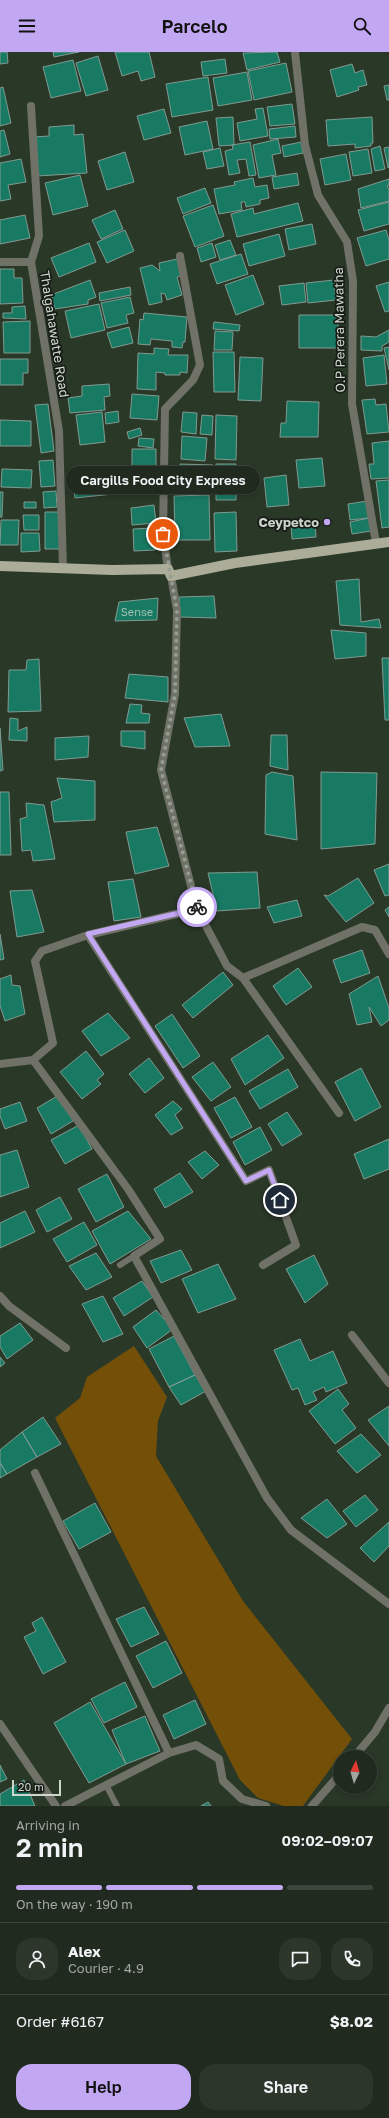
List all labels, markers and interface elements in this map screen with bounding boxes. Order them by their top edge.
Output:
icon: menu [16,15,38,37]
text: Parcelo [162,15,227,37]
icon: search [351,15,373,37]
street label: O.P Perera Mawatha [330,267,348,393]
street label: Thalgahawatte Road [37,269,73,399]
callout: Cargills Food City Express [66,466,260,494]
text: Cargills Food City Express [80,472,246,488]
place label: Ceypetco [258,514,319,530]
pin [146,517,180,551]
marker: Ceypetco [322,517,332,527]
icon: bag [152,523,174,545]
house number: Sense [121,605,153,618]
courier [177,887,217,927]
icon: bike [186,896,208,918]
pin [263,1183,297,1217]
icon: home [269,1189,291,1211]
north arrow [333,1750,377,1794]
map controls [333,1750,377,1794]
scale bar [12,1778,61,1797]
text: 20 m [18,1780,44,1793]
text: Arriving in [16,1817,80,1833]
text: 09:02–09:07 [282,1831,373,1849]
text: 2 min [16,1832,84,1863]
text: On the way · 190 m [16,1896,133,1912]
button: person [16,1938,58,1980]
button: chat [279,1938,321,1980]
button: phone [331,1938,373,1980]
text: Alex [68,1942,101,1960]
text: Courier · 4.9 [68,1960,144,1976]
text: Order #6167 [16,2012,104,2030]
text: $8.02 [330,2012,373,2030]
button: Help [16,2064,191,2110]
button: Share [199,2064,373,2110]

